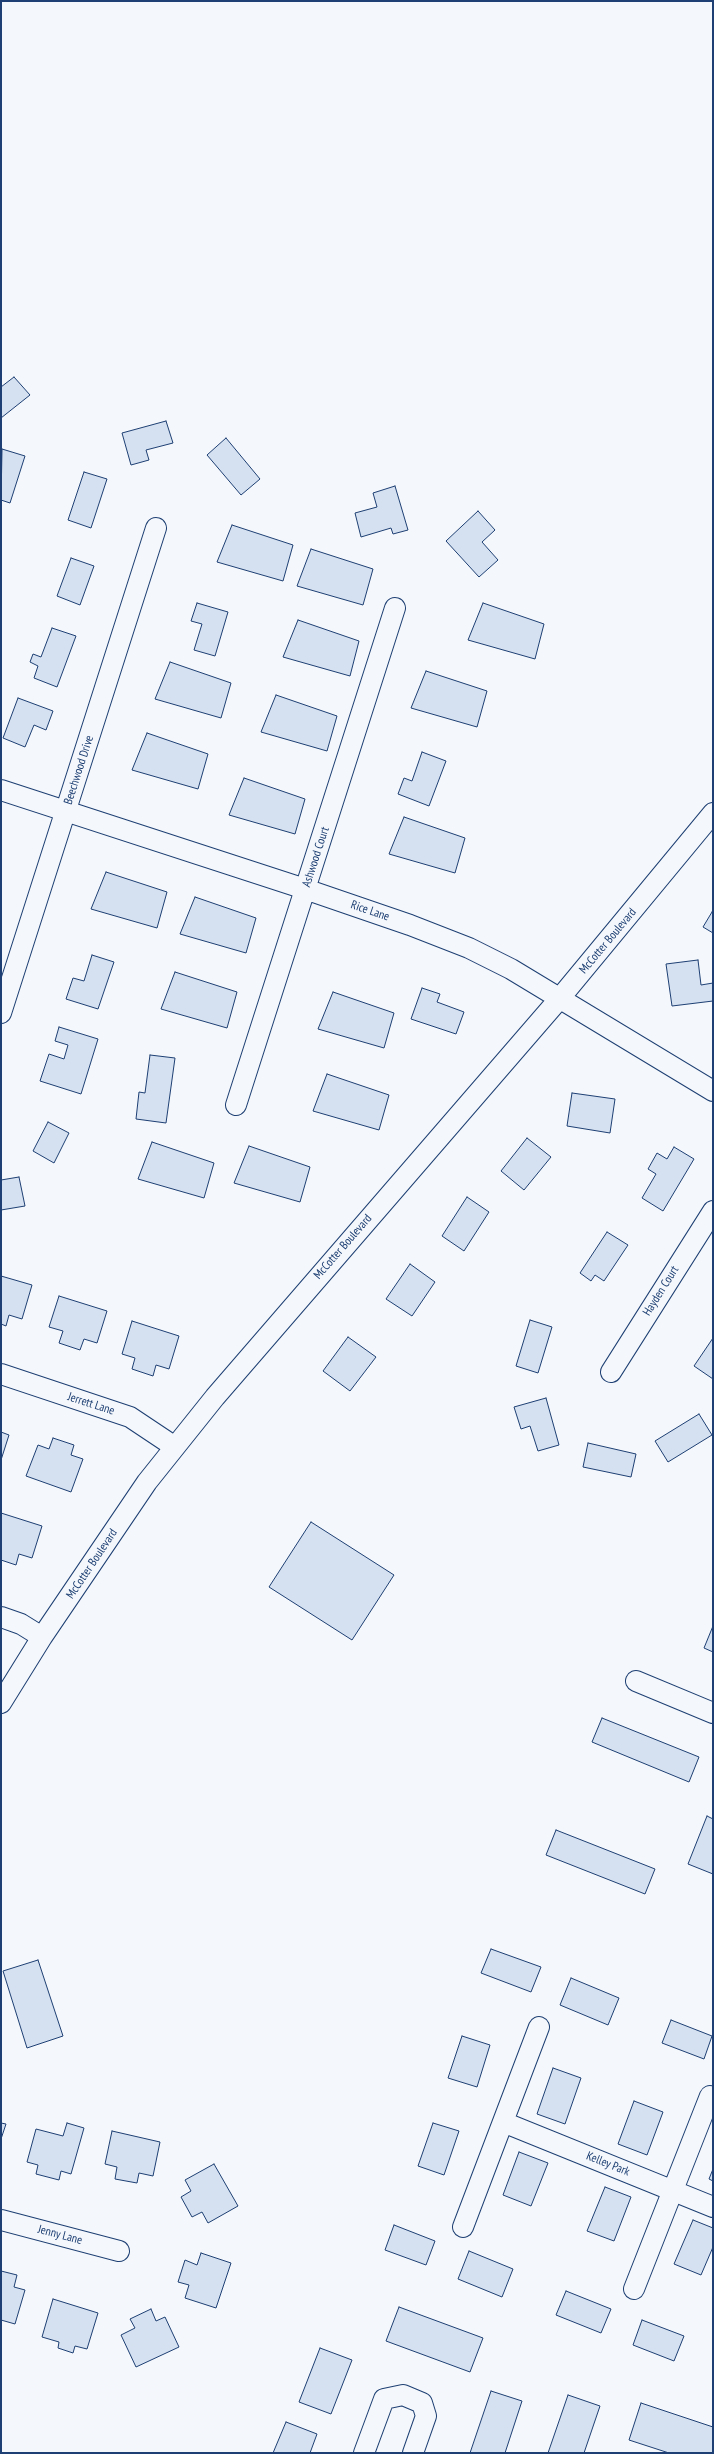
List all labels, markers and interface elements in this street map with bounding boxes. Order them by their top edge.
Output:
street label: Beechwood Drive [61,734,97,806]
street label: Ashwood Court [299,825,333,889]
street label: Rice Lane [349,898,391,924]
street label: McCotter Boulevard [576,905,640,977]
street label: McCotter Boulevard [311,1212,375,1282]
street label: Hayden Court [640,1263,682,1319]
street label: Jerrett Lane [66,1390,116,1418]
street label: McCotter Boulevard [63,1526,121,1602]
street label: Kelley Park [584,2149,632,2179]
street label: Jenny Lane [36,2222,84,2248]

